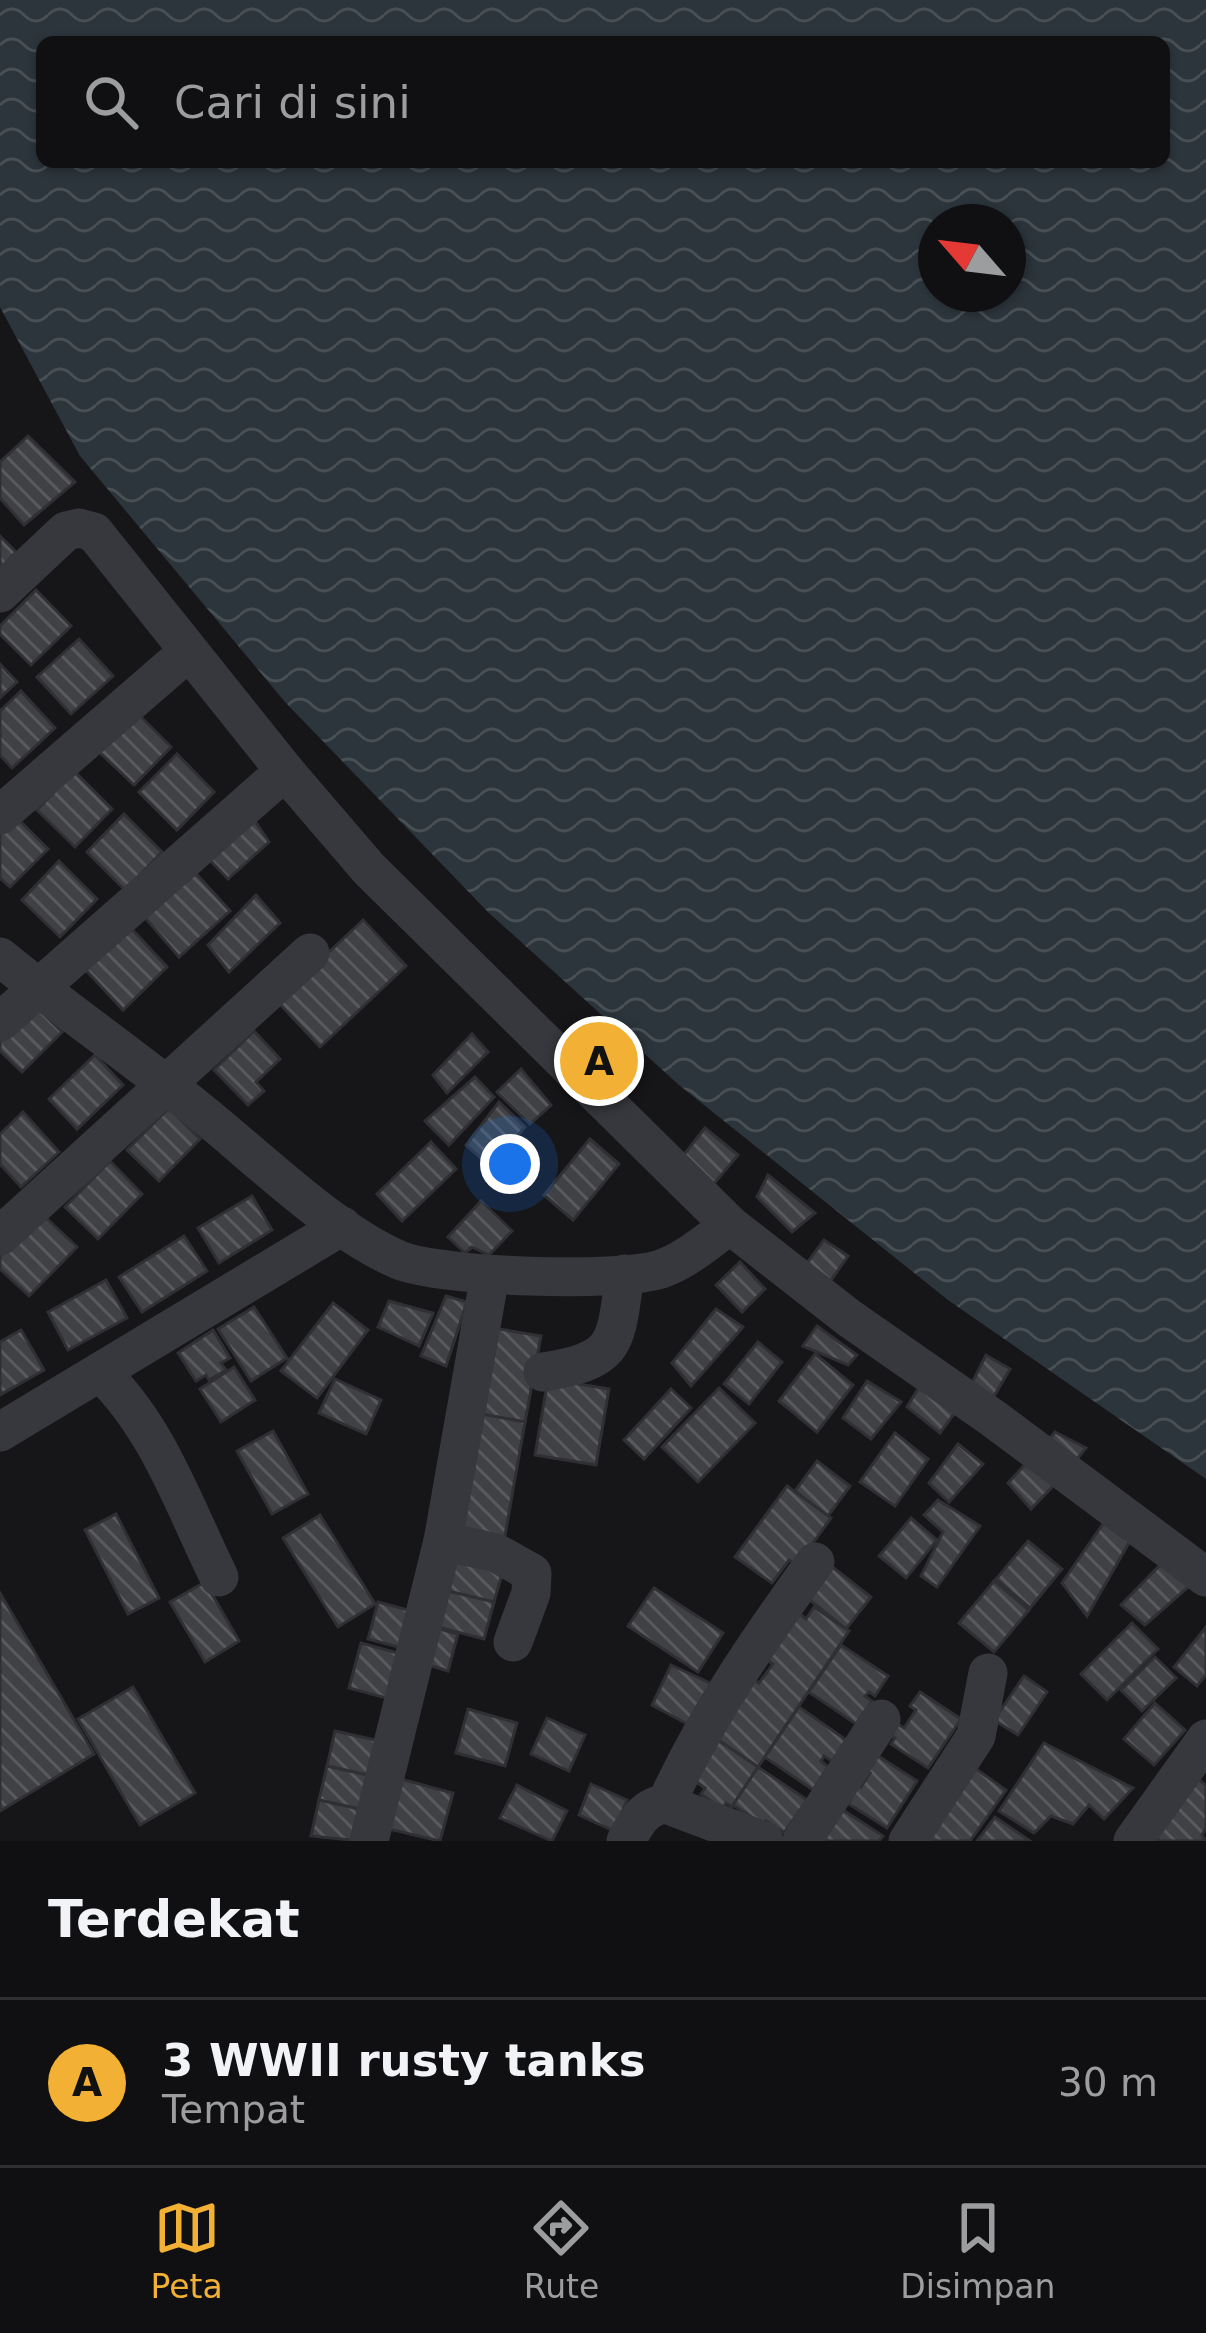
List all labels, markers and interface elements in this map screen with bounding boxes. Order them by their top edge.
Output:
search box [36,36,1170,168]
icon: search [78,69,144,135]
text: Cari di sini [174,76,411,129]
north arrow [918,204,1026,312]
pin: A [560,1016,638,1106]
your location [480,1134,540,1194]
text: Terdekat [48,1890,300,1949]
text: 3 WWII rusty tanks [162,2034,646,2087]
text: A [72,2060,102,2105]
text: 30 m [1058,2060,1158,2105]
text: Tempat [162,2087,305,2132]
tab: Peta [151,2195,223,2306]
tab: Rute [524,2195,599,2306]
tab: Disimpan [900,2195,1055,2306]

